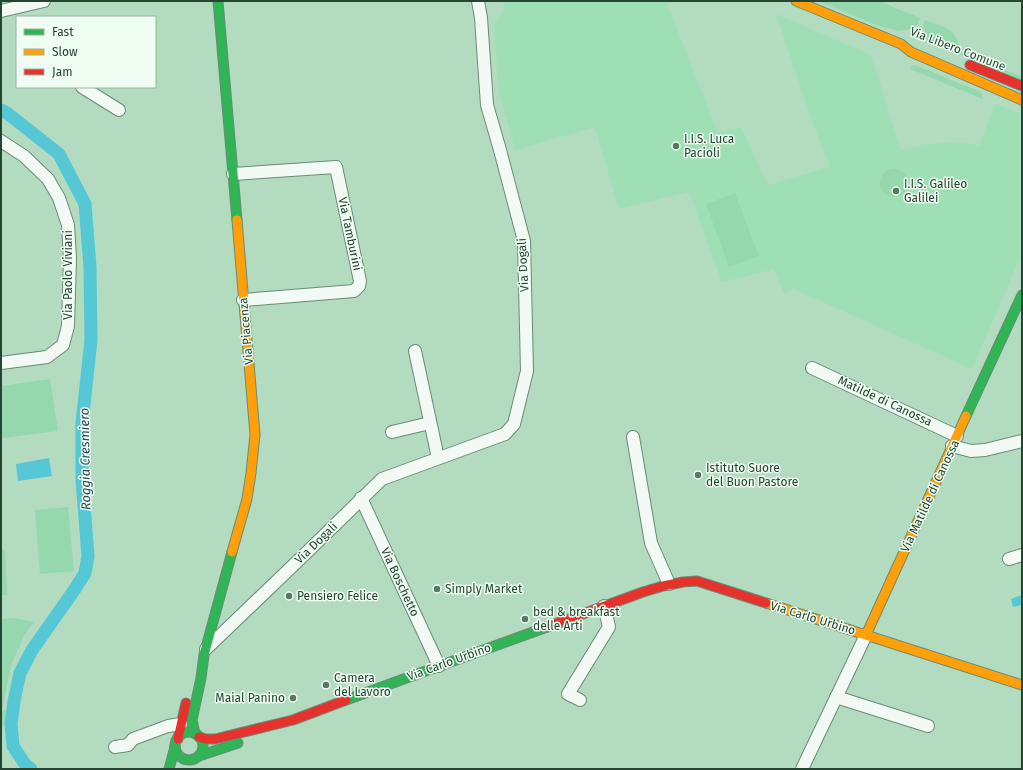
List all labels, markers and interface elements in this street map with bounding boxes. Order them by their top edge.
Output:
legend [16,16,156,88]
street label: Via Libero Comune [908,24,1008,74]
text: Fast [52,25,74,39]
text: Slow [52,45,78,59]
text: Jam [52,65,72,79]
place label: I.I.S. Luca Pacioli [684,132,734,160]
marker: I.I.S. Luca Pacioli [671,141,681,151]
place label: I.I.S. Galileo Galilei [904,177,967,205]
marker: I.I.S. Galileo Galilei [891,186,901,196]
street label: Via Tamburini [335,196,365,272]
street label: Via Paolo Viviani [61,230,75,320]
street label: Via Dogali [515,238,531,292]
street label: Via Piacenza [236,297,256,365]
street label: Matilde di Canossa [836,373,934,429]
water label: Roggia Cresmiero [77,408,93,510]
street label: Via Matilde di Canossa [898,438,962,554]
place label: Istituto Suore del Buon Pastore [706,461,798,489]
marker: Istituto Suore del Buon Pastore [693,470,703,480]
street label: Via Dogali [292,519,340,567]
street label: Via Boschetto [378,545,422,619]
place label: Simply Market [445,582,523,596]
marker: Simply Market [432,584,442,594]
place label: Pensiero Felice [297,589,378,603]
marker: Pensiero Felice [284,591,294,601]
street label: Via Carlo Urbino [769,598,857,638]
place label: bed & breakfast delle Arti [533,605,620,633]
marker: bed & breakfast delle Arti [520,614,530,624]
street label: Via Carlo Urbino [405,640,493,684]
place label: Camera del Lavoro [334,671,391,699]
marker: Camera del Lavoro [321,680,331,690]
place label: Maial Panino [215,691,285,705]
marker: Maial Panino [288,693,298,703]

